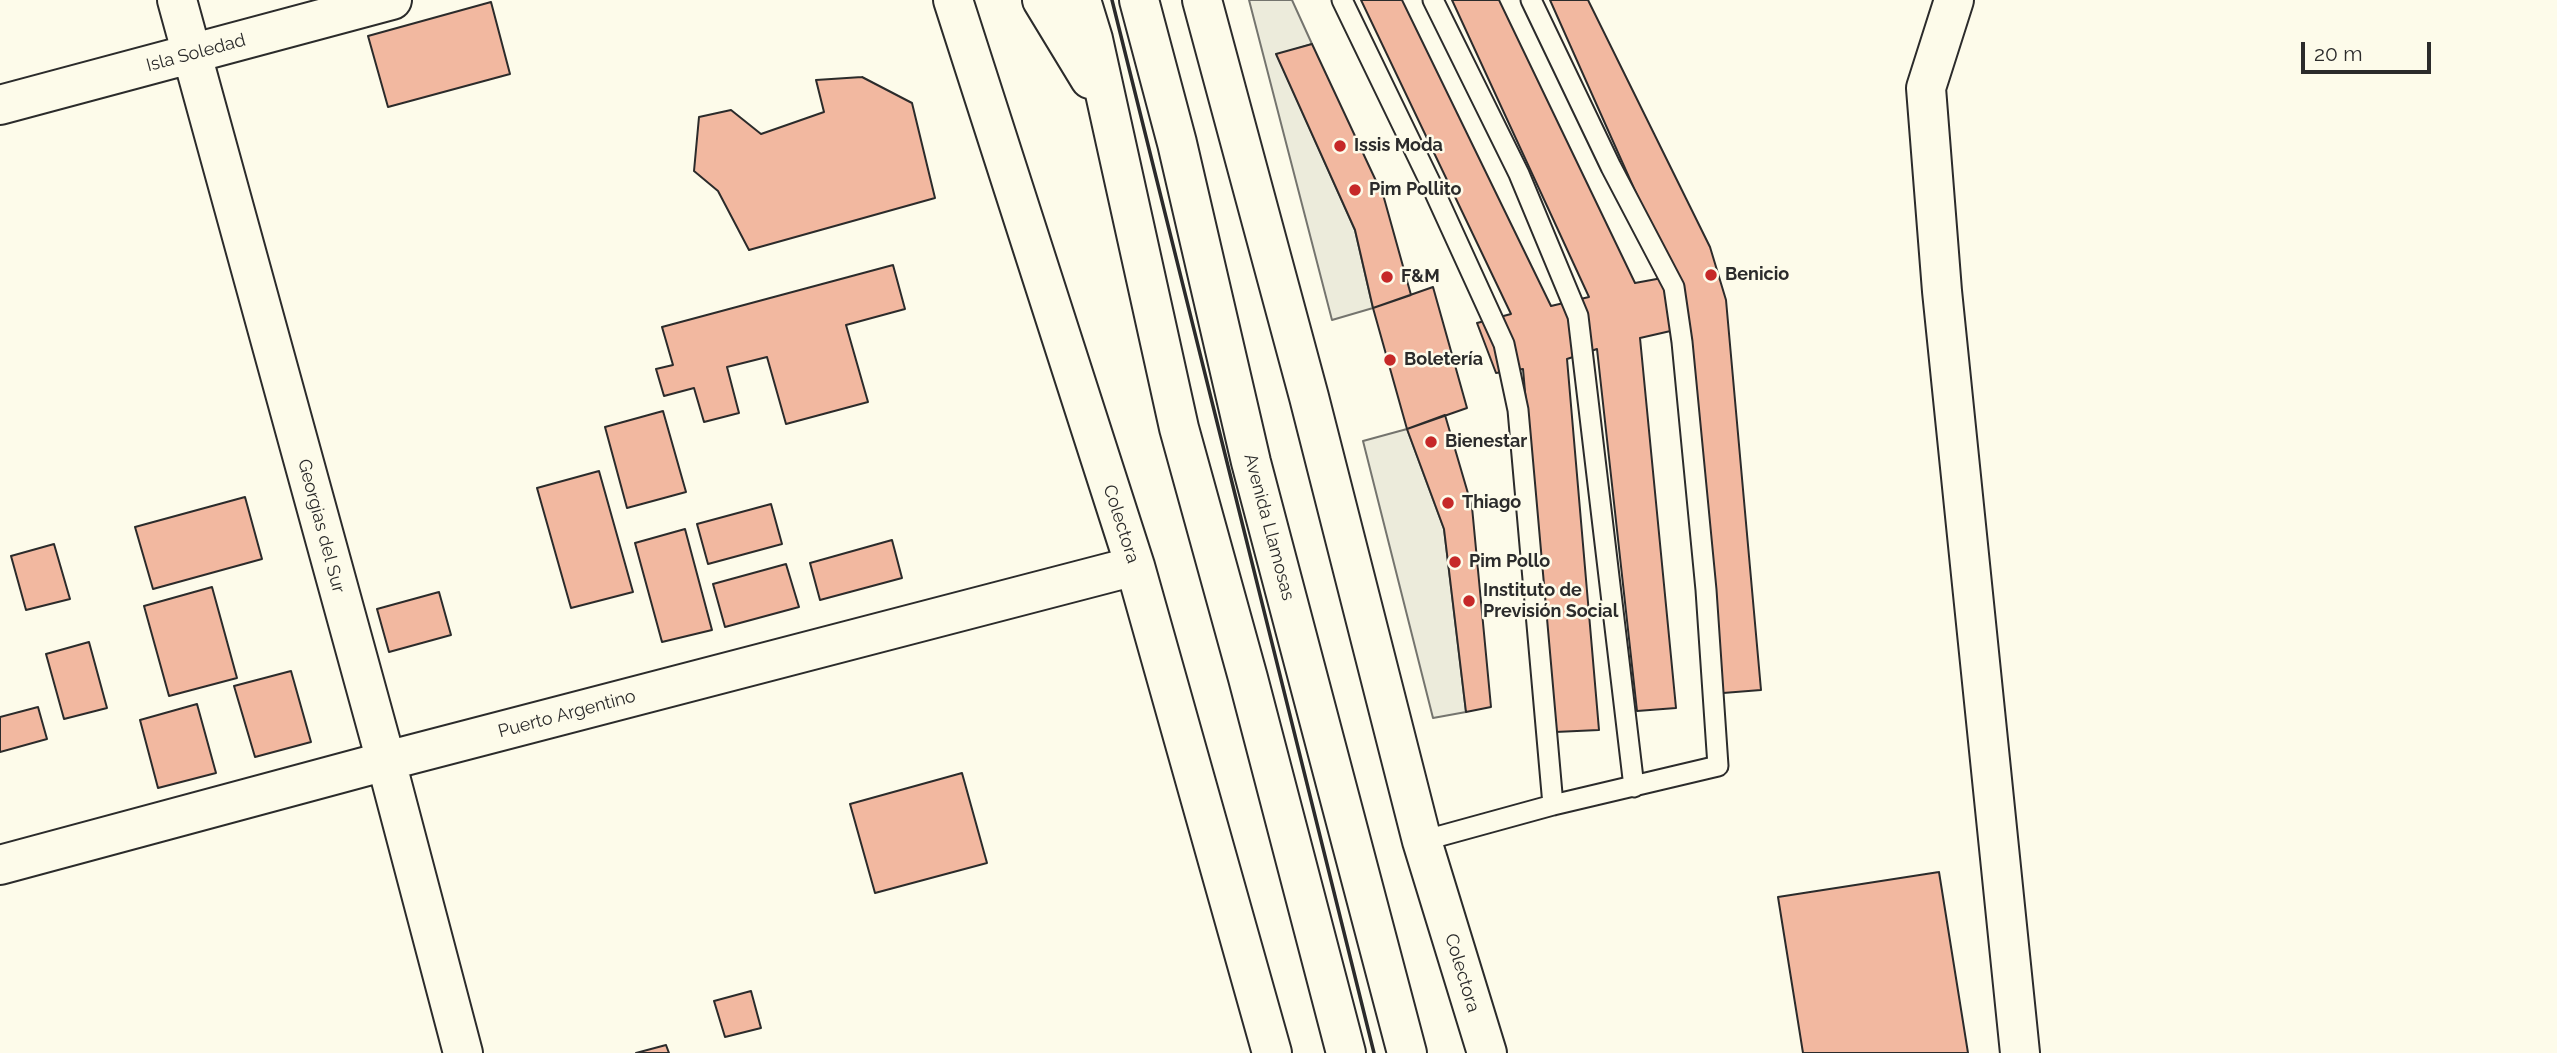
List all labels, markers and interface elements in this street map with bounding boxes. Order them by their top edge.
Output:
scale bar [2305,28,2434,72]
street label: Isla Soledad [144,29,248,77]
text: 20 m [2314,41,2362,66]
place label: Issis Moda [1354,135,1443,157]
marker: Issis Moda [1332,138,1348,154]
place label: Pim Pollito [1369,179,1462,201]
marker: Pim Pollito [1347,182,1363,198]
place label: Benicio [1725,264,1789,286]
place label: F&M [1401,266,1440,288]
marker: Benicio [1703,267,1719,283]
marker: F&M [1379,269,1395,285]
place label: Boletería [1404,349,1483,371]
marker: Boletería [1382,352,1398,368]
place label: Bienestar [1445,431,1527,453]
marker: Bienestar [1423,434,1439,450]
street label: Avenida Llamosas [1239,451,1299,603]
street label: Georgias del Sur [293,457,349,595]
street label: Colectora [1098,482,1144,566]
place label: Thiago [1462,492,1521,514]
marker: Thiago [1440,495,1456,511]
place label: Pim Pollo [1469,551,1550,573]
marker: Pim Pollo [1447,554,1463,570]
place label: Instituto de Previsión Social [1483,580,1618,622]
marker: Instituto de Previsión Social [1461,593,1477,609]
street label: Puerto Argentino [496,685,638,743]
street label: Colectora [1440,931,1484,1015]

